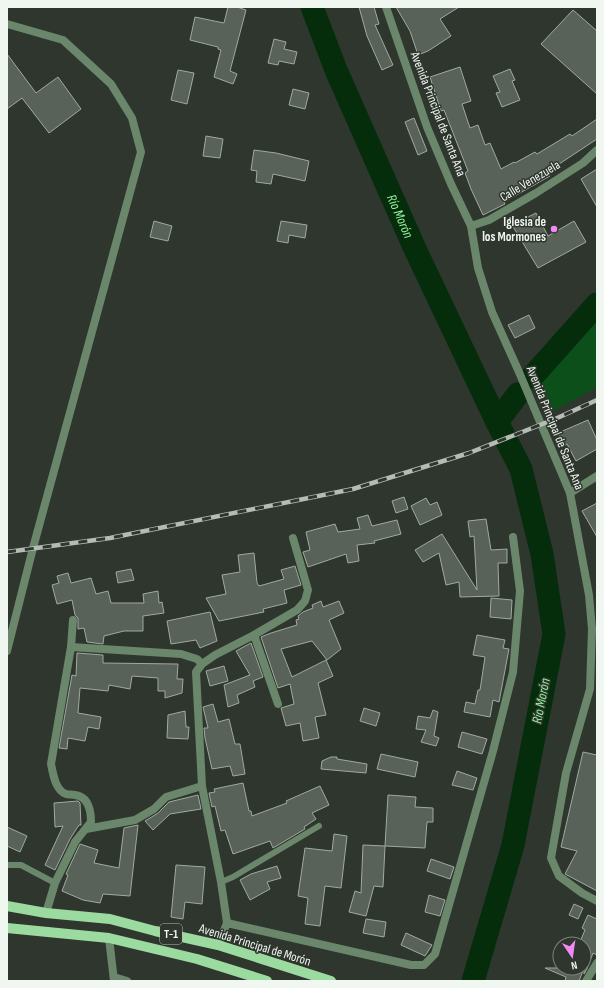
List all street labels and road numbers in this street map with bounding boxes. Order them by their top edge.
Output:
street label: Avenida Principal de Santa Ana [407,49,469,178]
street label: Calle Venezuela [497,157,563,205]
street label: Avenida Principal de Santa Ana [522,363,587,492]
street label: Avenida Principal de Morón [196,920,313,970]
road number: T-1 [160,924,182,944]

